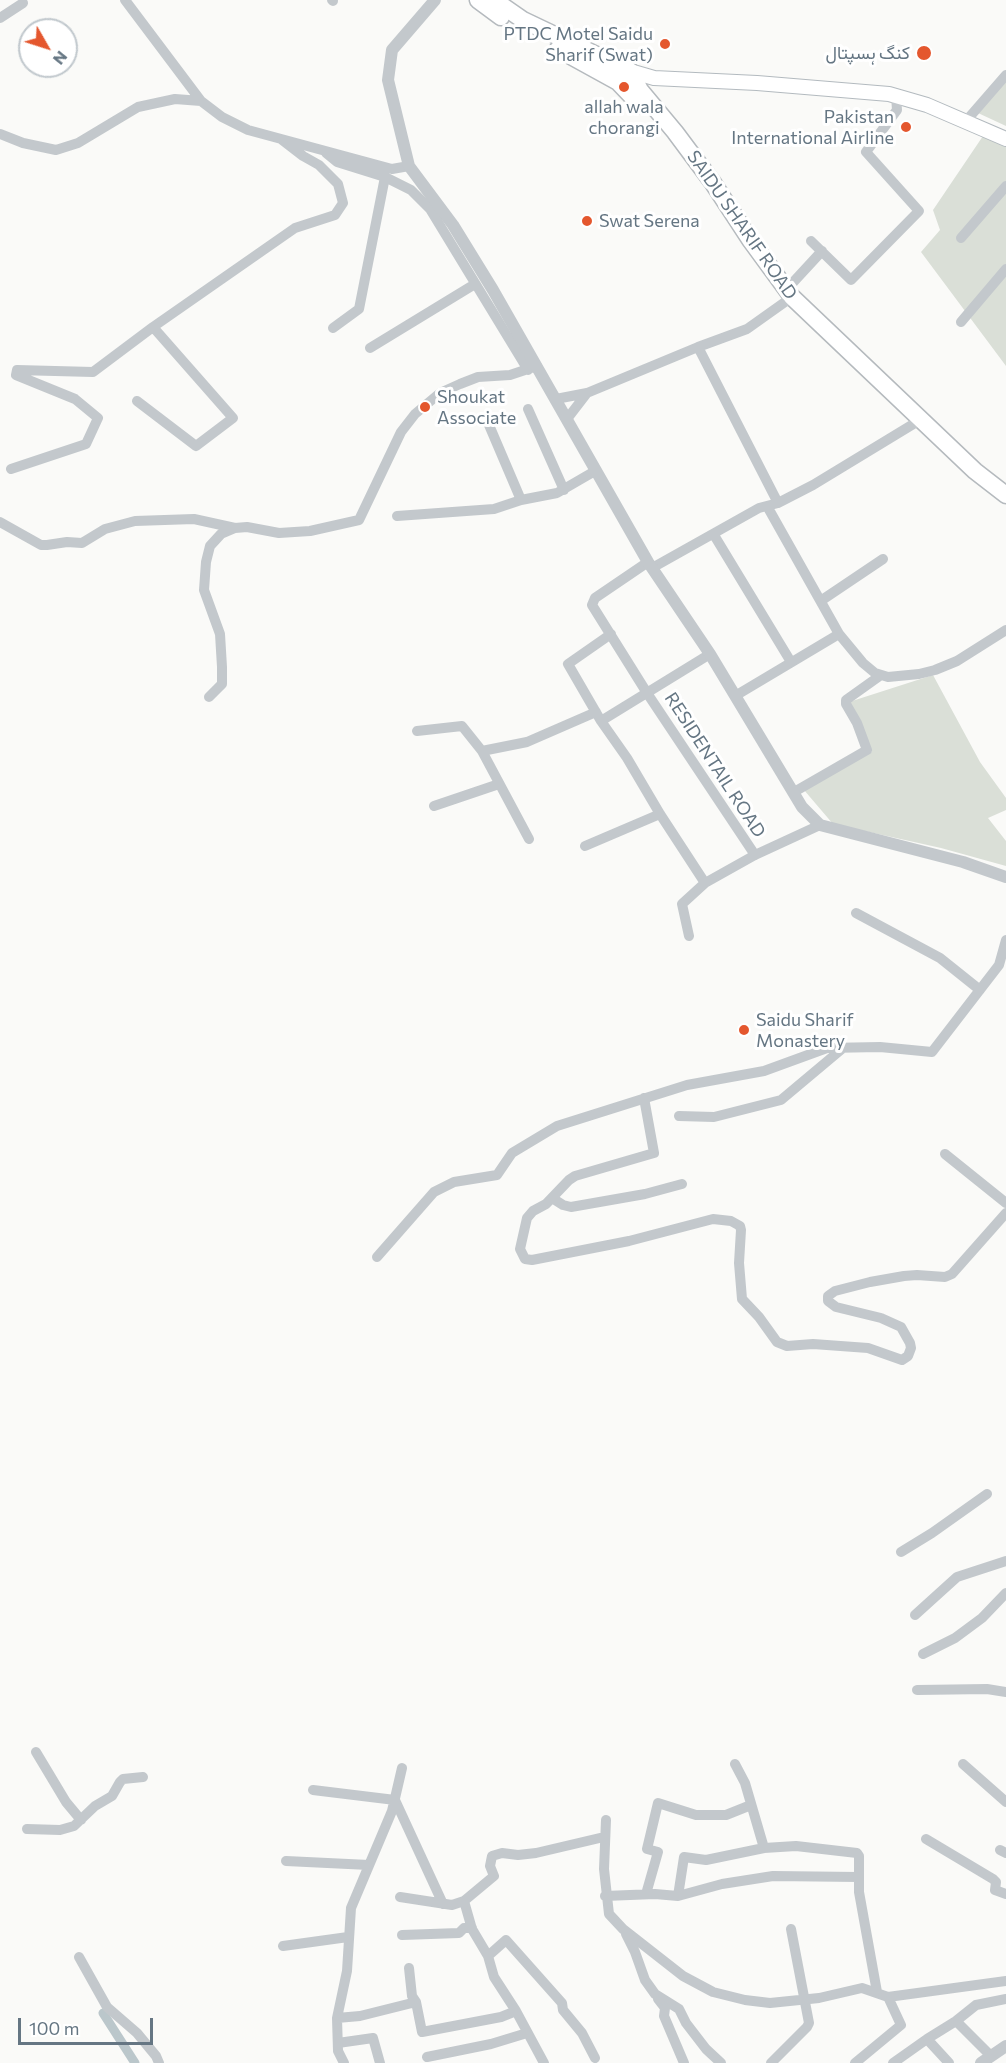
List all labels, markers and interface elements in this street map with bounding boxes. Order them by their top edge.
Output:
north arrow [18,18,78,78]
place label: PTDC Motel Saidu Sharif (Swat) [504,23,653,66]
marker: PTDC Motel Saidu Sharif (Swat) [658,37,672,51]
place label: کنگ ہسپتال [826,42,910,64]
marker: کنگ ہسپتال [915,44,933,62]
text: N [50,48,72,69]
marker: allah wala chorangi [617,80,631,94]
place label: allah wala chorangi [584,96,664,138]
place label: Pakistan International Airline [731,106,894,148]
marker: Pakistan International Airline [899,120,913,134]
street label: SAIDU SHARIF ROAD [682,146,802,304]
place label: Swat Serena [599,210,700,232]
marker: Swat Serena [580,214,594,228]
place label: Shoukat Associate [437,386,516,428]
marker: Shoukat Associate [418,400,432,414]
street label: RESIDENTAIL ROAD [660,688,770,842]
place label: Saidu Sharif Monastery [756,1009,854,1052]
marker: Saidu Sharif Monastery [737,1023,751,1037]
scale bar [21,2006,156,2044]
text: 100 m [29,2017,79,2039]

